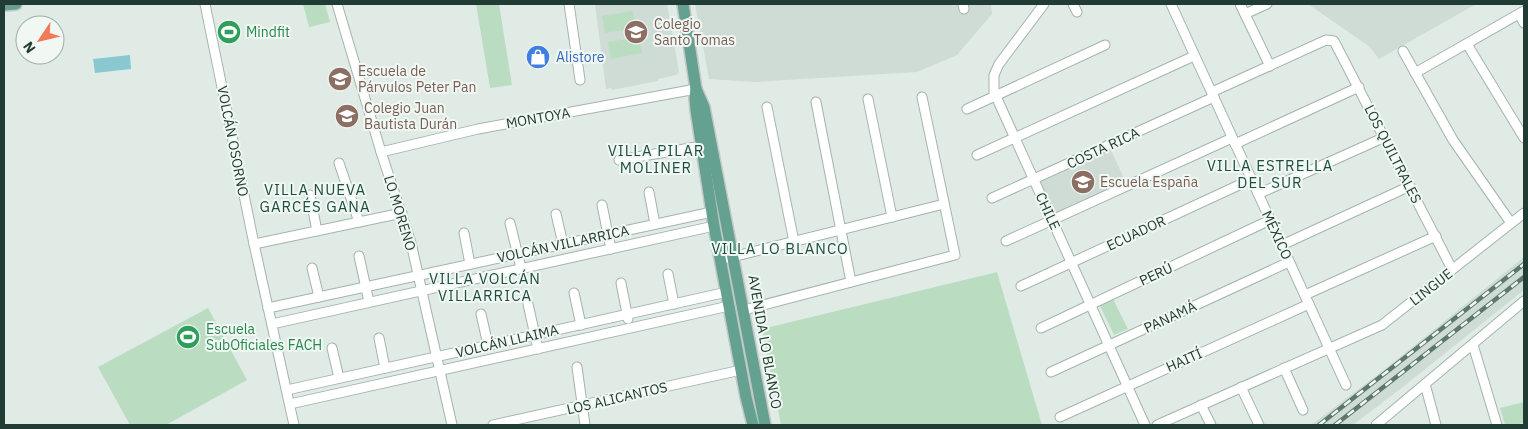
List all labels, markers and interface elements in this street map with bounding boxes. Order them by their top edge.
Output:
north arrow [15,15,65,65]
place label: Colegio Santo Tomas [654,15,735,49]
sports icon: Mindfit [216,19,242,45]
school or university icon: Colegio Santo Tomas [623,19,649,45]
place label: Mindfit [246,23,290,41]
text: N [19,38,40,57]
shop icon: Alistore [525,44,551,70]
place label: Alistore [556,48,605,66]
place label: Escuela de Párvulos Peter Pan [358,62,476,96]
school or university icon: Escuela de Párvulos Peter Pan [327,66,353,92]
street label: VOLCÁN OSORNO [213,84,254,198]
place label: Colegio Juan Bautista Durán [364,99,457,133]
street label: LOS QUILTRALES [1360,102,1426,206]
school or university icon: Colegio Juan Bautista Durán [334,103,360,129]
street label: MONTOYA [504,103,572,132]
street label: COSTA RICA [1064,123,1142,173]
district label: VILLA PILAR MOLINER [608,141,704,177]
district label: VILLA ESTRELLA DEL SUR [1207,156,1333,192]
school or university icon: Escuela España [1070,169,1096,195]
street label: LO MORENO [380,173,420,253]
place label: Escuela España [1100,173,1199,191]
district label: VILLA NUEVA GARCÉS GANA [259,180,371,216]
street label: CHILE [1032,189,1064,233]
street label: MÉXICO [1258,207,1297,263]
street label: ECUADOR [1103,211,1169,255]
street label: VOLCÁN VILLARRICA [495,220,631,267]
district label: VILLA LO BLANCO [711,239,849,258]
street label: PERÚ [1136,258,1176,290]
street label: LINGUE [1406,265,1456,309]
district label: VILLA VOLCÁN VILLARRICA [429,269,541,305]
street label: AVENIDA LO BLANCO [744,274,786,410]
street label: PANAMÁ [1140,296,1199,337]
street label: VOLCÁN LLAIMA [454,319,560,362]
place label: Escuela SubOficiales FACH [206,320,322,354]
sports icon: Escuela SubOficiales FACH [175,324,201,350]
street label: HAITÍ [1163,343,1205,376]
street label: LOS ALICANTOS [565,378,669,418]

